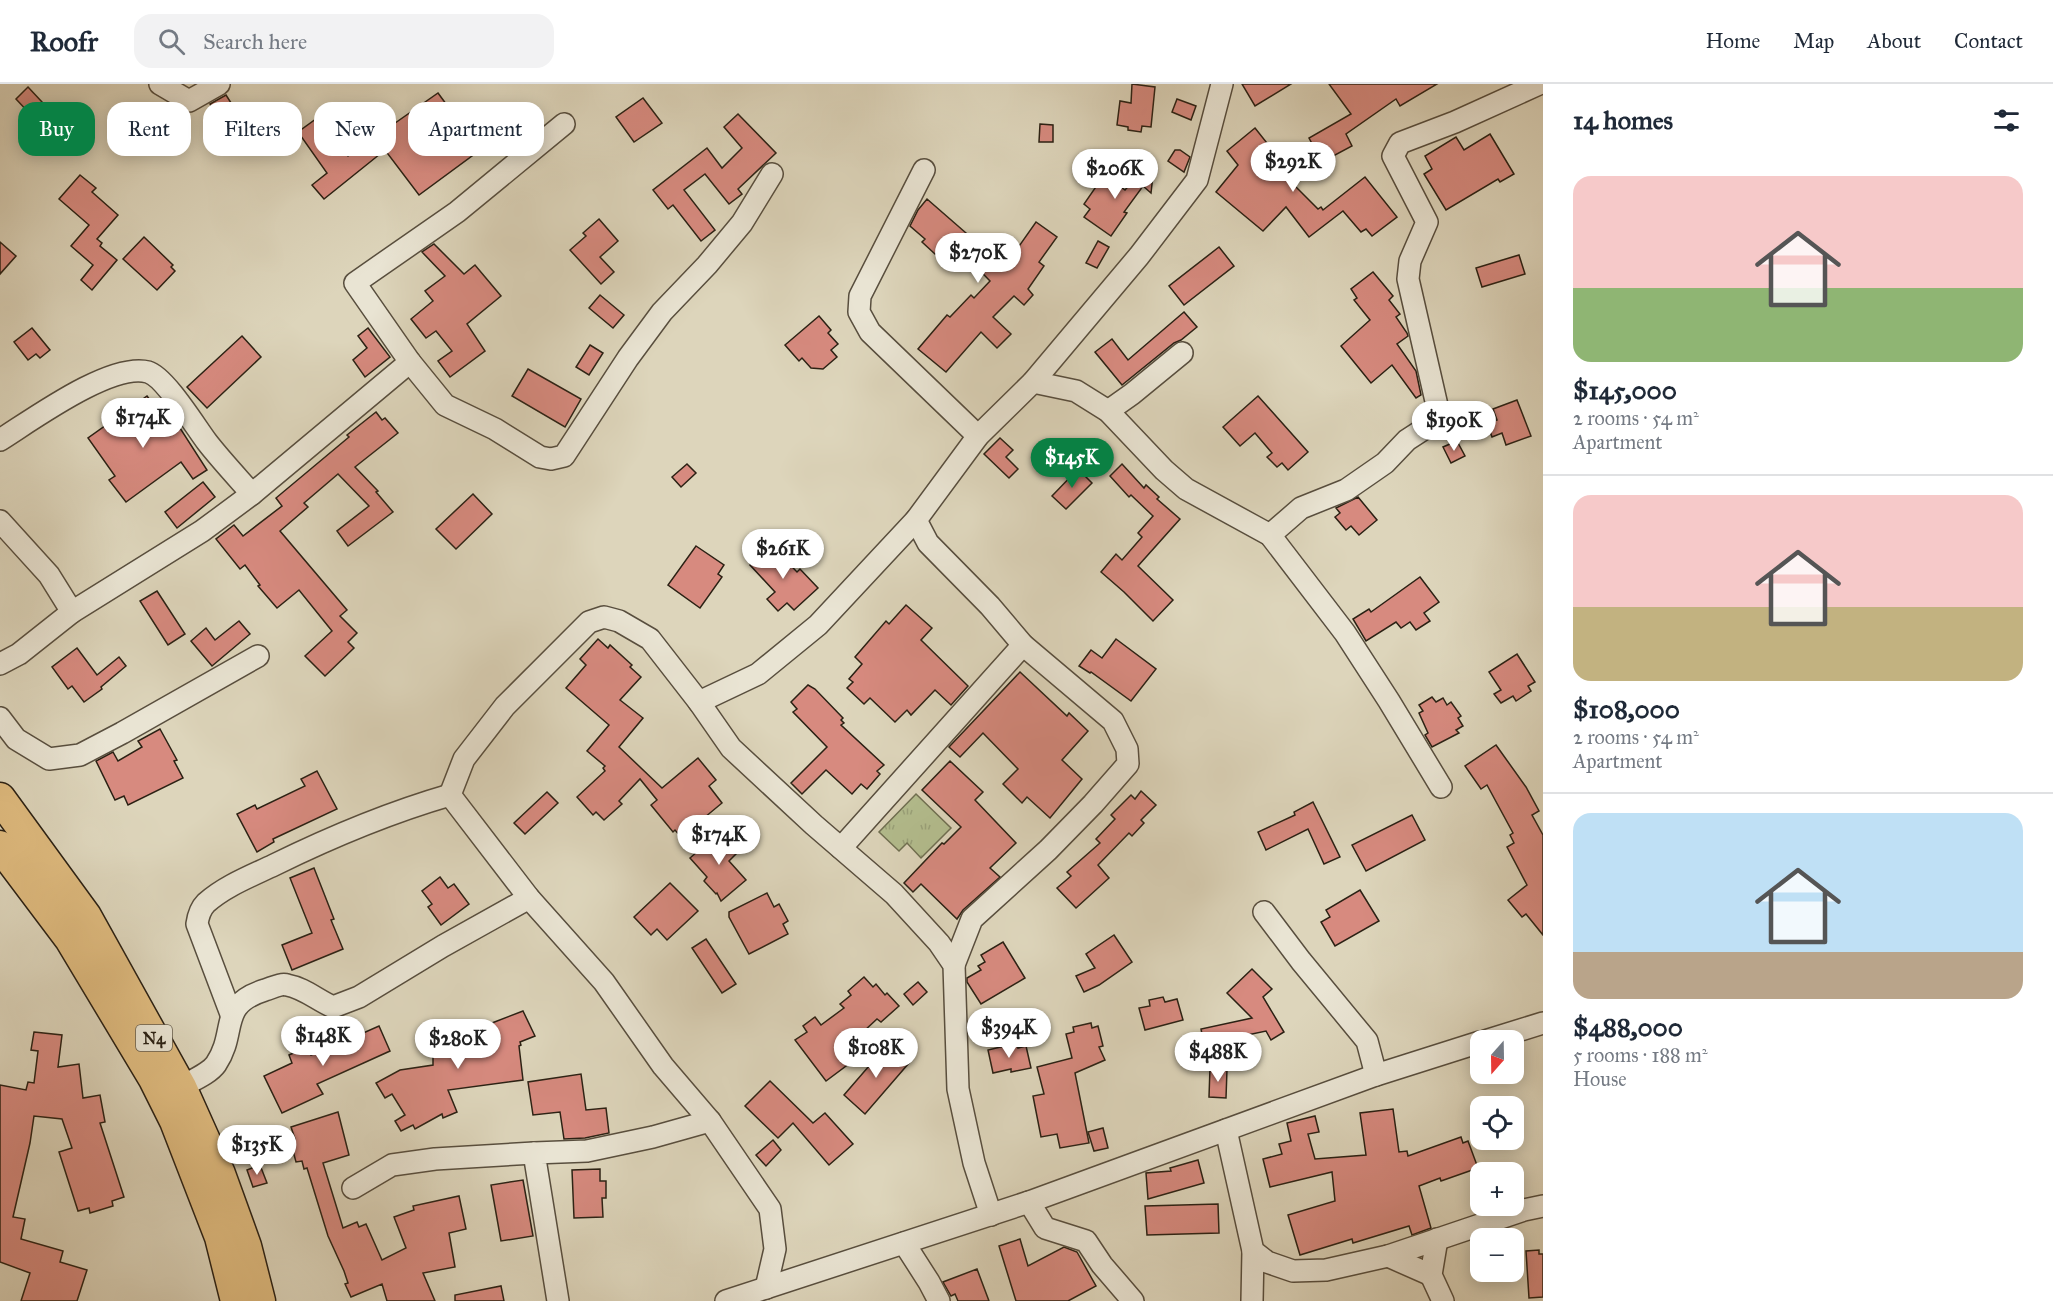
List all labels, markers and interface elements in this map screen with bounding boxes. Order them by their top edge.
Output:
search box [134,14,554,68]
text: Roofr [30,24,98,59]
icon: search [155,25,188,58]
text: Search here [203,28,307,55]
text: Home [1705,28,1760,54]
text: Map [1793,28,1834,54]
text: About [1867,28,1921,54]
text: Contact [1954,28,2023,54]
chip: Buy [18,102,95,156]
chip: Rent [107,102,191,156]
chip: Filters [203,102,302,156]
chip: New [314,102,396,156]
chip: Apartment [408,102,544,156]
text: 14 homes [1573,104,1673,136]
icon: filters [1990,104,2023,137]
pin: $292K [1251,142,1335,193]
pin: $206K [1073,149,1157,200]
text: $292K [1265,149,1321,173]
text: $206K [1086,156,1144,180]
icon: home [1744,215,1852,323]
pin: $270K [936,233,1020,284]
text: $270K [949,240,1007,264]
text: $145,000 [1573,374,1677,406]
pin: $174K [101,398,185,449]
pin: $190K [1412,401,1496,452]
text: $174K [115,405,171,429]
text: 2 rooms · 54 m² [1573,406,1699,430]
text: $190K [1426,408,1482,432]
text: Apartment [1573,430,1662,454]
pin: $145K [1030,438,1114,489]
text: $145K [1045,445,1099,469]
pin: $261K [741,529,825,580]
icon: home [1744,534,1852,642]
text: $261K [756,536,810,560]
text: $108,000 [1573,693,1680,725]
text: 2 rooms · 54 m² [1573,725,1699,749]
text: Apartment [1573,749,1662,773]
pin: $174K [677,815,761,866]
text: $174K [691,822,747,846]
icon: home [1744,852,1852,960]
pin: $394K [967,1008,1051,1059]
text: $488,000 [1573,1011,1683,1043]
text: $394K [981,1015,1037,1039]
pin: $148K [281,1016,365,1067]
pin: $280K [416,1019,500,1070]
text: $148K [295,1023,351,1047]
road number: N4 [136,1025,172,1051]
text: $280K [429,1026,487,1050]
pin: $108K [834,1028,918,1079]
north arrow [1470,1030,1524,1084]
map controls [1470,1030,1524,1282]
pin: $488K [1176,1032,1260,1083]
text: $108K [848,1035,904,1059]
text: $488K [1189,1039,1247,1063]
text: 5 rooms · 188 m² [1573,1043,1708,1067]
text: House [1573,1067,1627,1091]
button: locate [1470,1096,1524,1150]
pin: $135K [215,1125,299,1176]
text: $135K [231,1132,283,1156]
button: + [1470,1162,1524,1216]
button: − [1470,1228,1524,1282]

